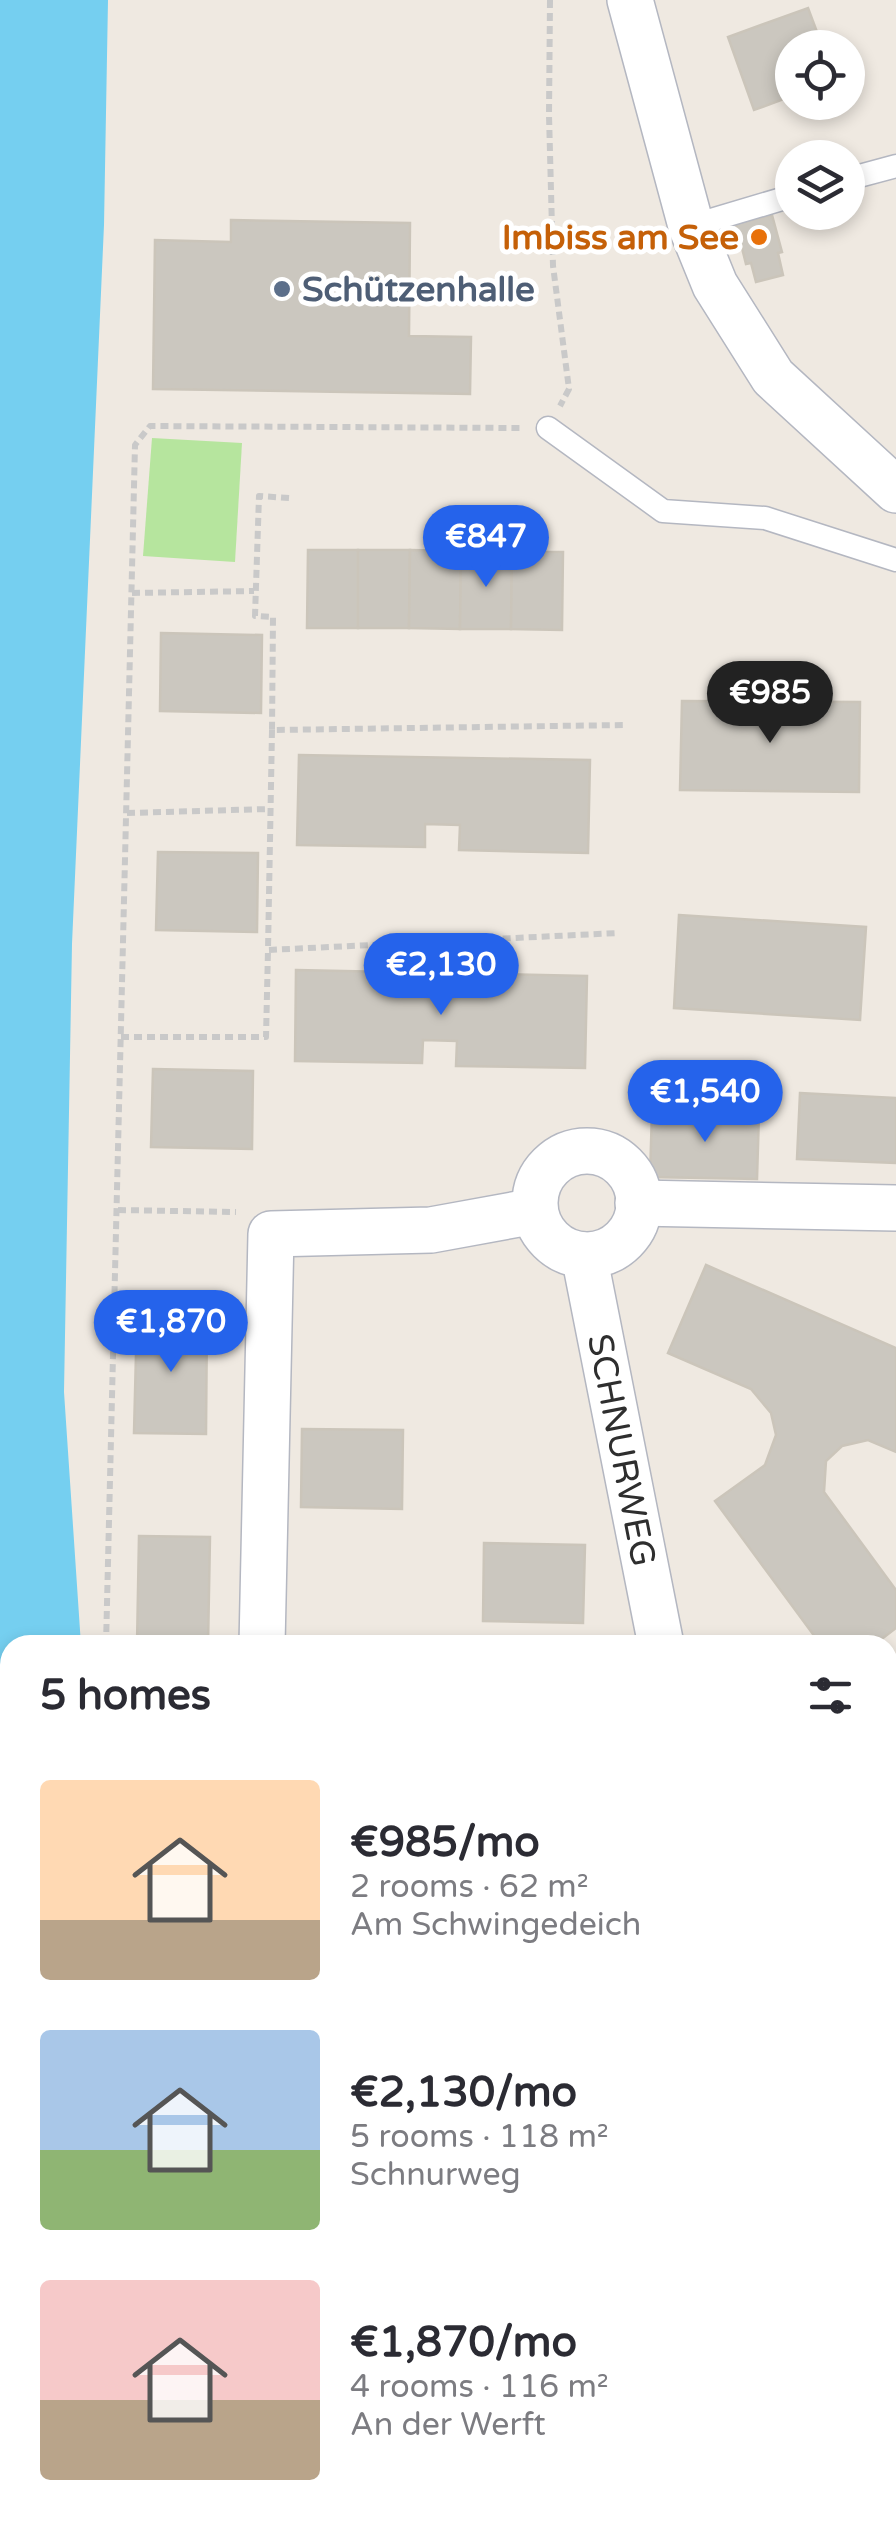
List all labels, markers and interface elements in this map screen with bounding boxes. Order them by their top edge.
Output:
map controls [775,30,865,230]
button: locate [775,30,865,120]
button: layers [775,140,865,230]
place label: Imbiss am See [502,217,739,259]
marker: Imbiss am See [748,226,770,248]
place label: Schützenhalle [302,269,535,311]
marker: Schützenhalle [271,278,293,300]
pin: €847 [427,505,545,590]
text: €847 [445,518,527,556]
pin: €985 [711,661,829,746]
text: €985 [729,674,811,712]
pin: €2,130 [360,933,522,1018]
text: €2,130 [386,946,496,984]
pin: €1,540 [624,1060,786,1145]
text: €1,540 [650,1073,760,1111]
pin: €1,870 [90,1290,252,1375]
text: €1,870 [116,1303,226,1341]
street label: SCHNURWEG [578,1330,664,1570]
icon: filters [803,1668,858,1723]
text: 5 homes [40,1670,211,1721]
text: €985/mo [350,1817,540,1868]
icon: home [120,1820,240,1940]
text: 2 rooms · 62 m² [350,1868,589,1906]
text: Am Schwingedeich [350,1906,641,1944]
text: €2,130/mo [350,2067,577,2118]
icon: home [120,2070,240,2190]
text: 5 rooms · 118 m² [350,2118,609,2156]
text: Schnurweg [350,2156,521,2194]
text: €1,870/mo [350,2317,577,2368]
icon: home [120,2320,240,2440]
text: 4 rooms · 116 m² [350,2368,609,2406]
text: An der Werft [350,2406,546,2444]

